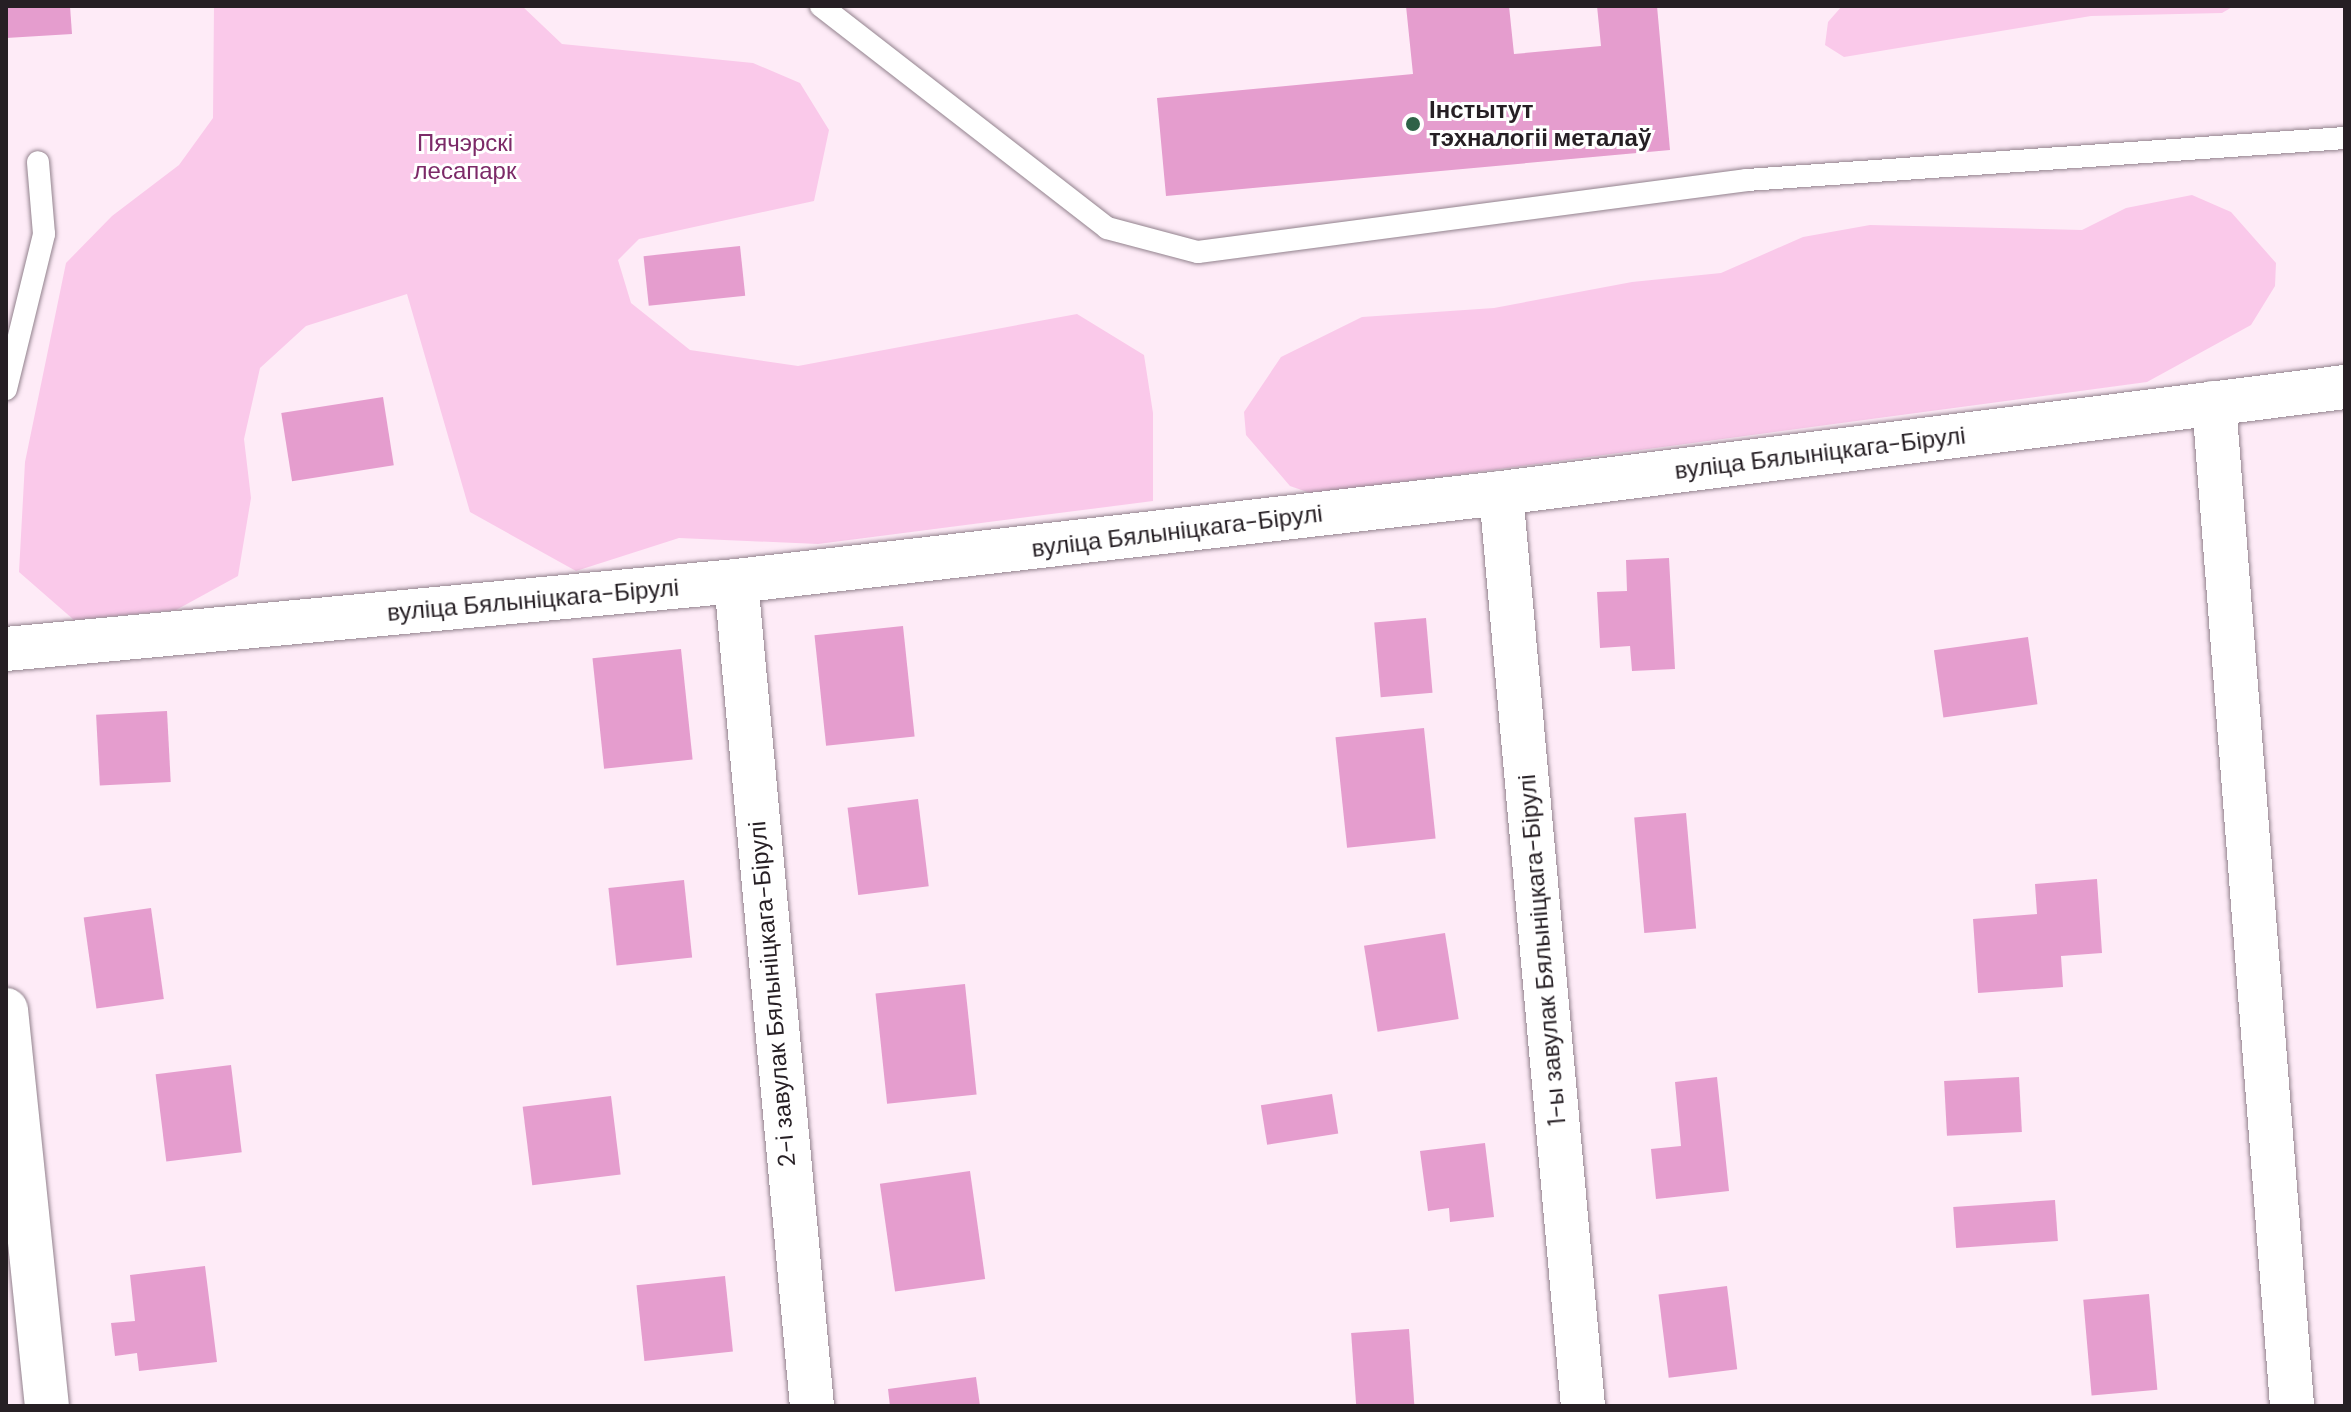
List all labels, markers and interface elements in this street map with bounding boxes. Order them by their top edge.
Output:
place label: Інстытут тэхналогіі металаў [1429,96,1651,152]
marker: Інстытут тэхналогіі металаў [1404,115,1422,133]
park label: Пячэрскі лесапарк [414,129,516,185]
street label: вуліца Бялыніцкага-Бірулі [1673,421,1967,485]
street label: вуліца Бялыніцкага-Бірулі [1030,499,1324,563]
street label: вуліца Бялыніцкага-Бірулі [386,573,680,627]
street label: 1-ы завулак Бялыніцкага-Бірулі [1512,773,1572,1127]
street label: 2-і завулак Бялыніцкага-Бірулі [743,820,801,1168]

